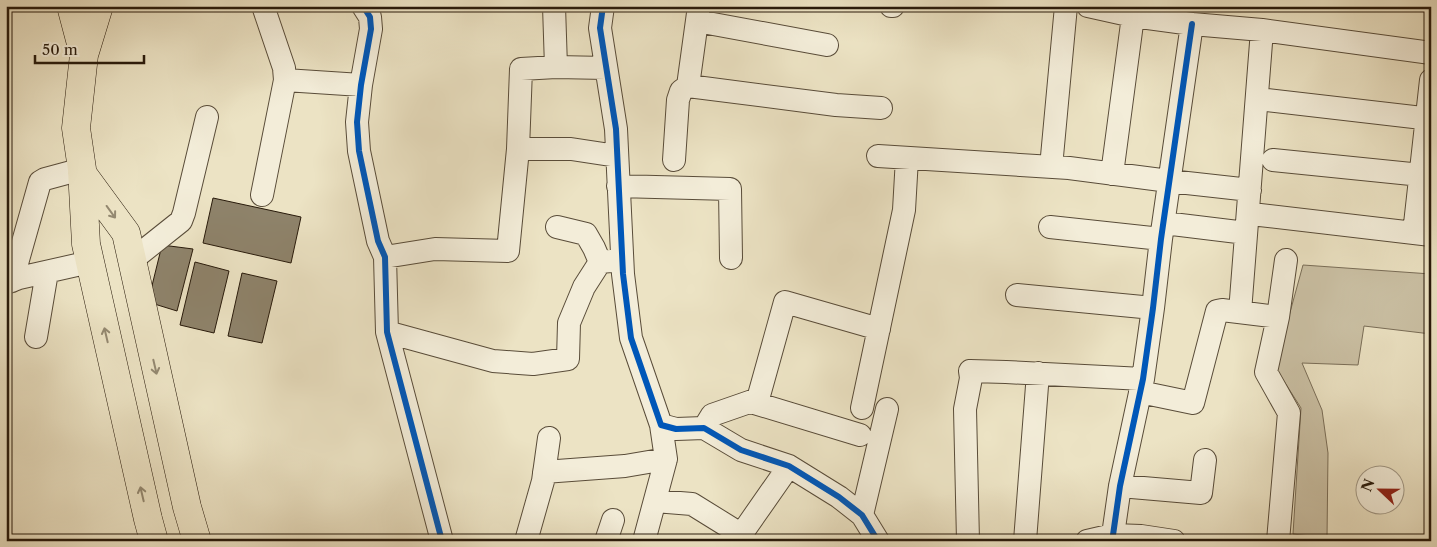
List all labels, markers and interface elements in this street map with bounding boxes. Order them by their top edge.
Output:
scale bar [35,32,144,64]
text: 50 m [42,40,78,59]
one-way arrow [105,205,116,219]
one-way arrow [101,328,110,344]
one-way arrow [151,358,160,374]
north arrow [1354,464,1404,514]
text: N [1357,476,1379,494]
one-way arrow [137,486,146,502]

